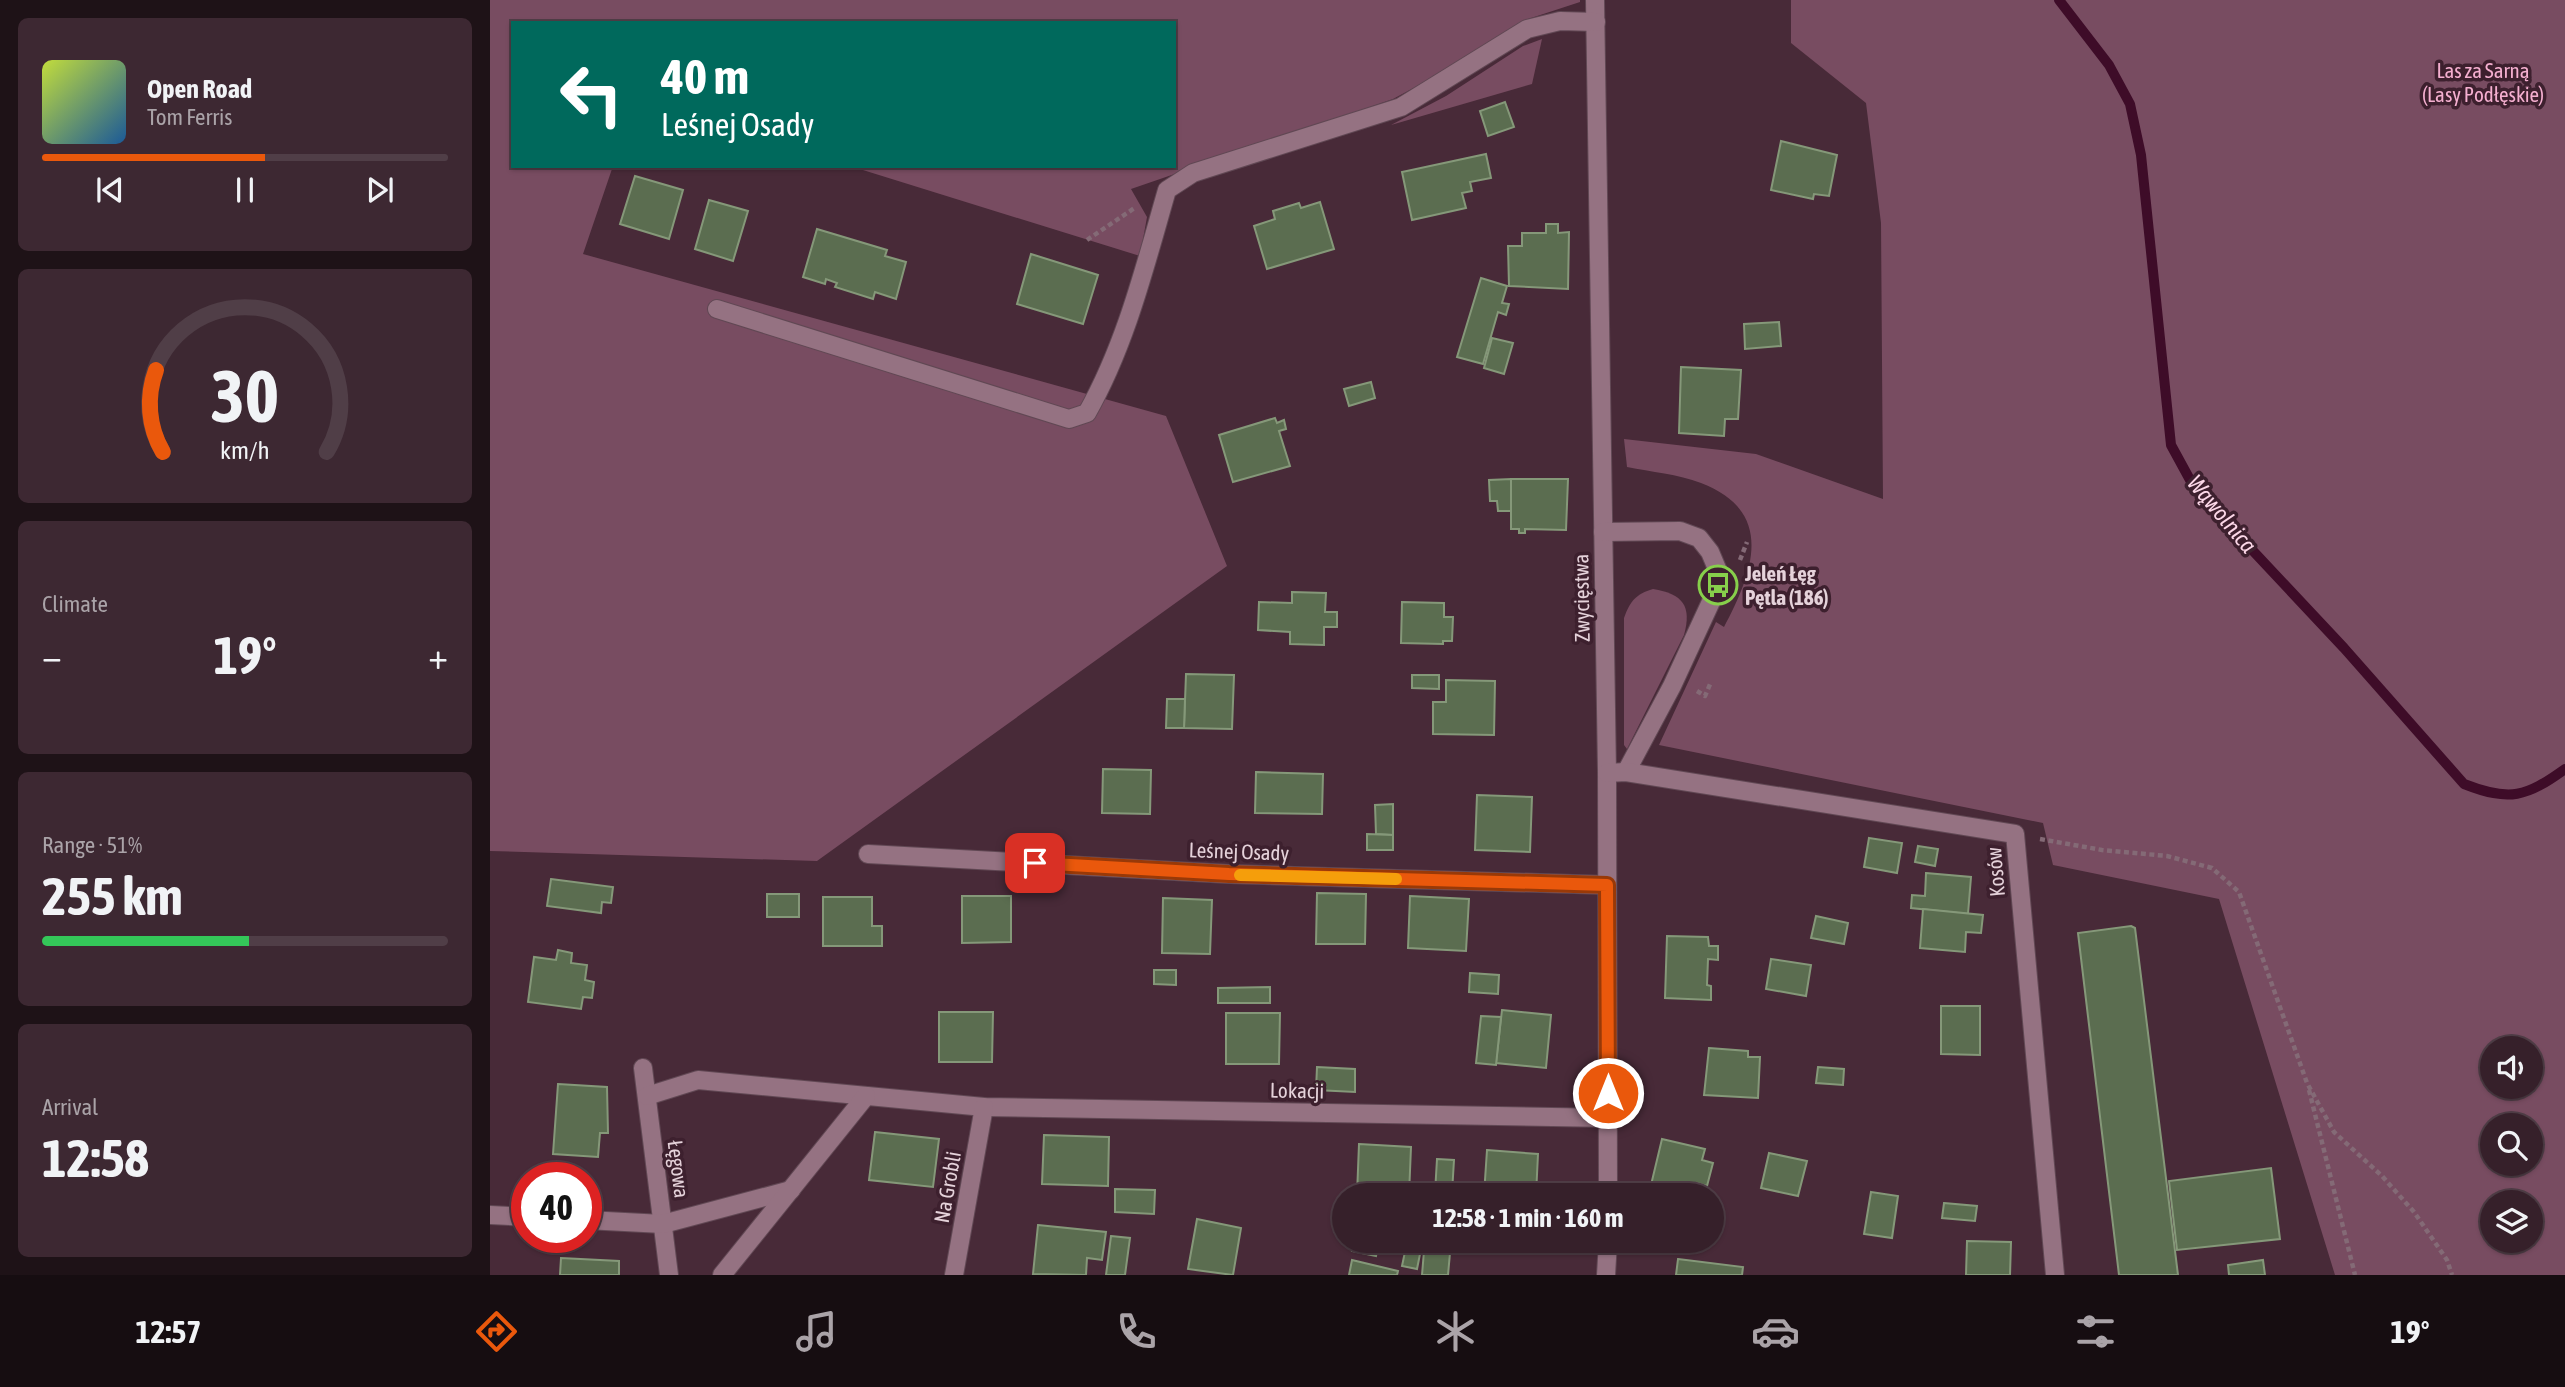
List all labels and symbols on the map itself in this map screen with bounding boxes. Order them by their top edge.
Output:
park label: Las za Sarną (Lasy Podłęskie) [2422,58,2544,106]
water label: Wąwolnica [2182,470,2262,558]
street label: Zwycięstwa [1568,554,1594,642]
place label: Jeleń Łęg Pętla (186) [1744,561,1829,609]
bus stop icon: Jeleń Łęg Pętla (186) [1697,564,1739,606]
pin [1005,833,1065,893]
street label: Leśnej Osady [1188,837,1290,865]
street label: Kosów [1981,846,2009,898]
position arrow [1571,1056,1645,1130]
street label: Lokacji [1270,1078,1324,1102]
street label: Łęgowa [664,1139,694,1199]
street label: Na Grobli [929,1149,965,1225]
speed limit sign: 40 [511,1162,602,1253]

